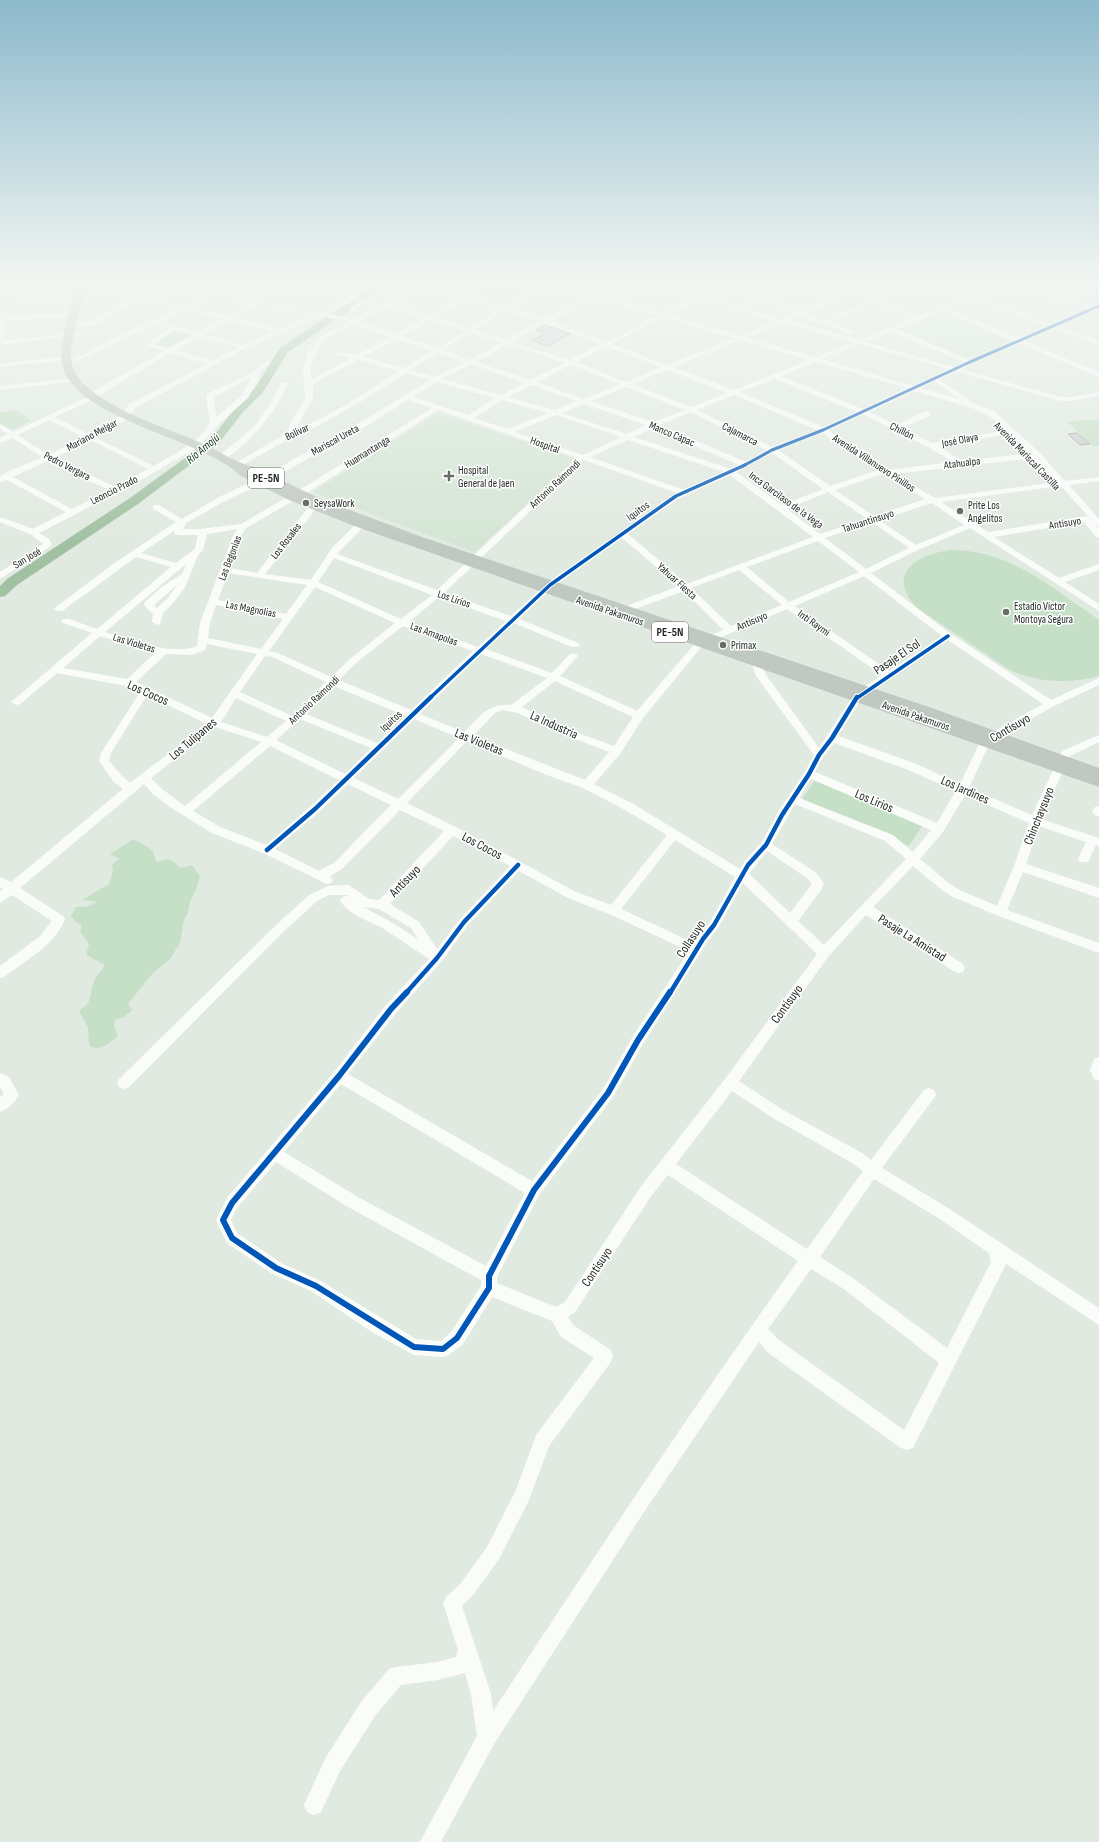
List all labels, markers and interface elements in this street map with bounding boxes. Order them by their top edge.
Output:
street label: Mariano Melgar [64,416,120,454]
street label: Manco Cápac [647,418,697,450]
street label: Avenida Mariscal Castilla [990,418,1063,493]
street label: Cajamarca [720,420,760,448]
street label: Chillón [888,420,917,443]
street label: Bolívar [283,421,311,443]
street label: Mariscal Ureta [309,422,361,458]
street label: José Olaya [940,430,979,450]
water label: Río Amojú [183,431,223,467]
street label: Avenida Villanuevo Pinillos [829,431,918,495]
street label: Huamantanga [342,433,392,471]
street label: Hospital [529,434,561,456]
street label: Pedro Vergara [42,449,92,483]
street label: Atahualpa [942,454,981,472]
street label: Antonio Raimondi [526,457,583,512]
place label: Hospital General de Jaen [458,464,515,490]
road number: PE-5N [248,468,284,488]
street label: Inca Garcilaso de la Vega [746,469,826,531]
marker: Hospital General de Jaen [443,470,455,482]
street label: Leoncio Prado [88,472,140,507]
place label: SeysaWork [314,497,355,510]
marker: SeysaWork [301,498,311,508]
street label: Iquitos [624,498,652,524]
place label: Prite Los Angelitos [967,499,1003,525]
street label: Tahuantinsuyo [840,506,896,535]
marker: Prite Los Angelitos [955,506,965,516]
street label: Antisuyo [1047,514,1082,532]
street label: Los Rosales [268,520,304,562]
street label: Las Begonias [215,534,245,582]
street label: San José [11,545,43,571]
street label: Yahuar Fiesta [654,560,700,602]
street label: Los Lirios [436,587,472,611]
street label: Avenida Pakamuros [573,593,646,629]
street label: Las Magnolias [225,598,277,620]
place label: Estadio Víctor Montoya Segura [1014,600,1073,626]
street label: Inti Raymi [795,607,833,639]
marker: Estadio Víctor Montoya Segura [1001,607,1011,617]
street label: Antisuyo [734,609,770,634]
street label: Las Amapolas [408,619,460,649]
road number: PE-5N [652,622,688,642]
street label: Las Violetas [111,630,157,656]
street label: Pasaje El Sol [871,636,923,678]
place label: Primax [731,639,756,652]
marker: Primax [718,640,728,650]
street label: Antonio Raimondi [285,673,342,728]
street label: Los Cocos [125,677,171,709]
street label: Avenida Pakamuros [879,698,952,734]
street label: La Industria [528,707,580,743]
street label: Iquitos [377,708,405,734]
street label: Contisuyo [987,710,1033,746]
street label: Los Tulipanes [166,714,220,764]
street label: Las Violetas [452,725,506,759]
street label: Los Jardines [938,772,992,808]
street label: Chinchaysuyo [1020,785,1058,847]
street label: Los Lirios [852,786,896,816]
street label: Los Cocos [459,829,505,863]
street label: Antisuyo [385,862,424,901]
street label: Pasaje La Amistad [875,911,949,965]
street label: Collasuyo [673,917,709,961]
street label: Contisuyo [768,981,806,1027]
street label: Contisuyo [578,1244,616,1290]

